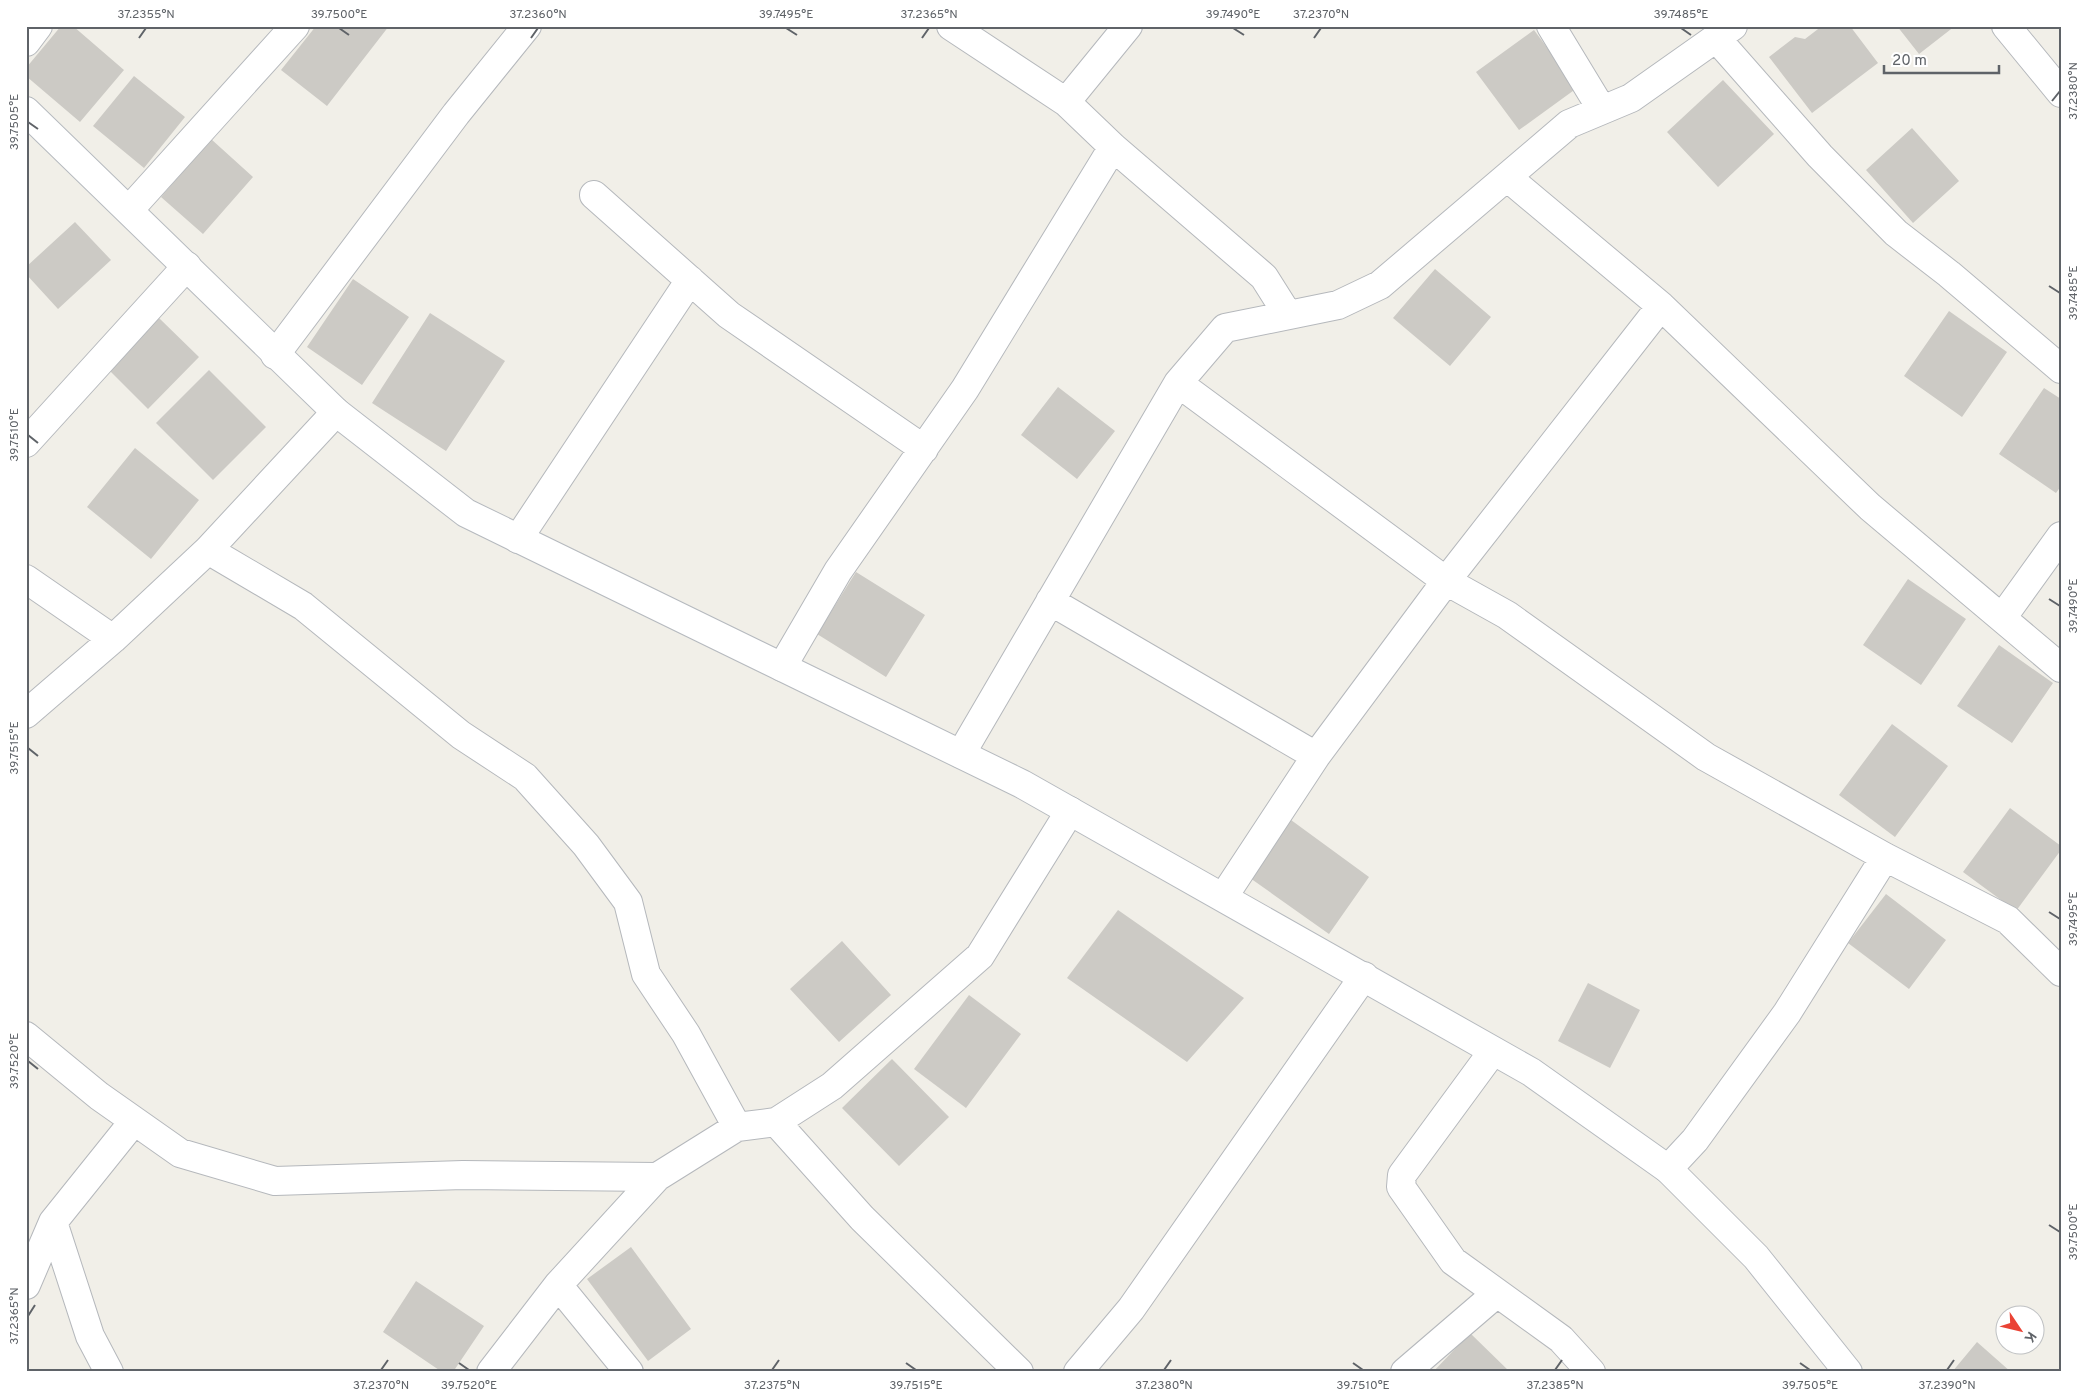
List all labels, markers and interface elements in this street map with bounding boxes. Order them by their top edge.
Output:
text: 37.2355°N [117,7,175,23]
text: 39.7500°E [311,7,367,23]
text: 37.2360°N [509,7,567,23]
text: 39.7495°E [759,7,813,23]
text: 37.2365°N [900,7,958,23]
text: 39.7490°E [1206,7,1260,23]
text: 37.2370°N [1293,7,1349,23]
text: 39.7485°E [1653,7,1709,23]
scale bar [1884,42,2000,74]
text: 20 m [1892,52,1927,71]
text: 37.2380°N [2066,62,2082,120]
text: 39.7505°E [7,94,23,150]
text: 39.7485°E [2066,265,2082,321]
text: 39.7510°E [7,408,23,462]
text: 39.7490°E [2066,579,2082,633]
text: 39.7515°E [7,721,23,775]
text: 39.7495°E [2066,892,2082,946]
text: 39.7520°E [7,1033,23,1089]
text: 39.7500°E [2066,1204,2082,1260]
text: 37.2365°N [7,1287,23,1345]
north arrow [1994,1306,2044,1356]
text: K [2020,1328,2039,1346]
text: 37.2370°N [353,1378,409,1394]
text: 39.7520°E [441,1378,497,1394]
text: 37.2375°N [744,1378,800,1394]
text: 39.7515°E [889,1378,943,1394]
text: 37.2380°N [1135,1378,1193,1394]
text: 39.7510°E [1336,1378,1390,1394]
text: 37.2385°N [1526,1378,1584,1394]
text: 39.7505°E [1782,1378,1838,1394]
text: 37.2390°N [1918,1378,1976,1394]

